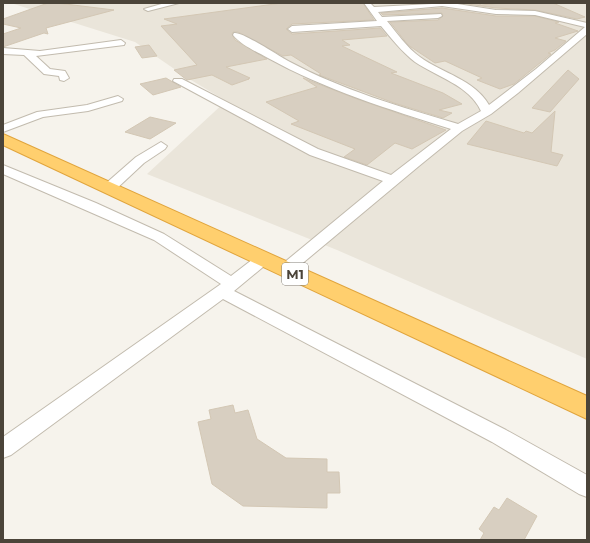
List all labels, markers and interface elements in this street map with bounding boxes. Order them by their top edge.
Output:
road number: M1 [282,263,308,285]

